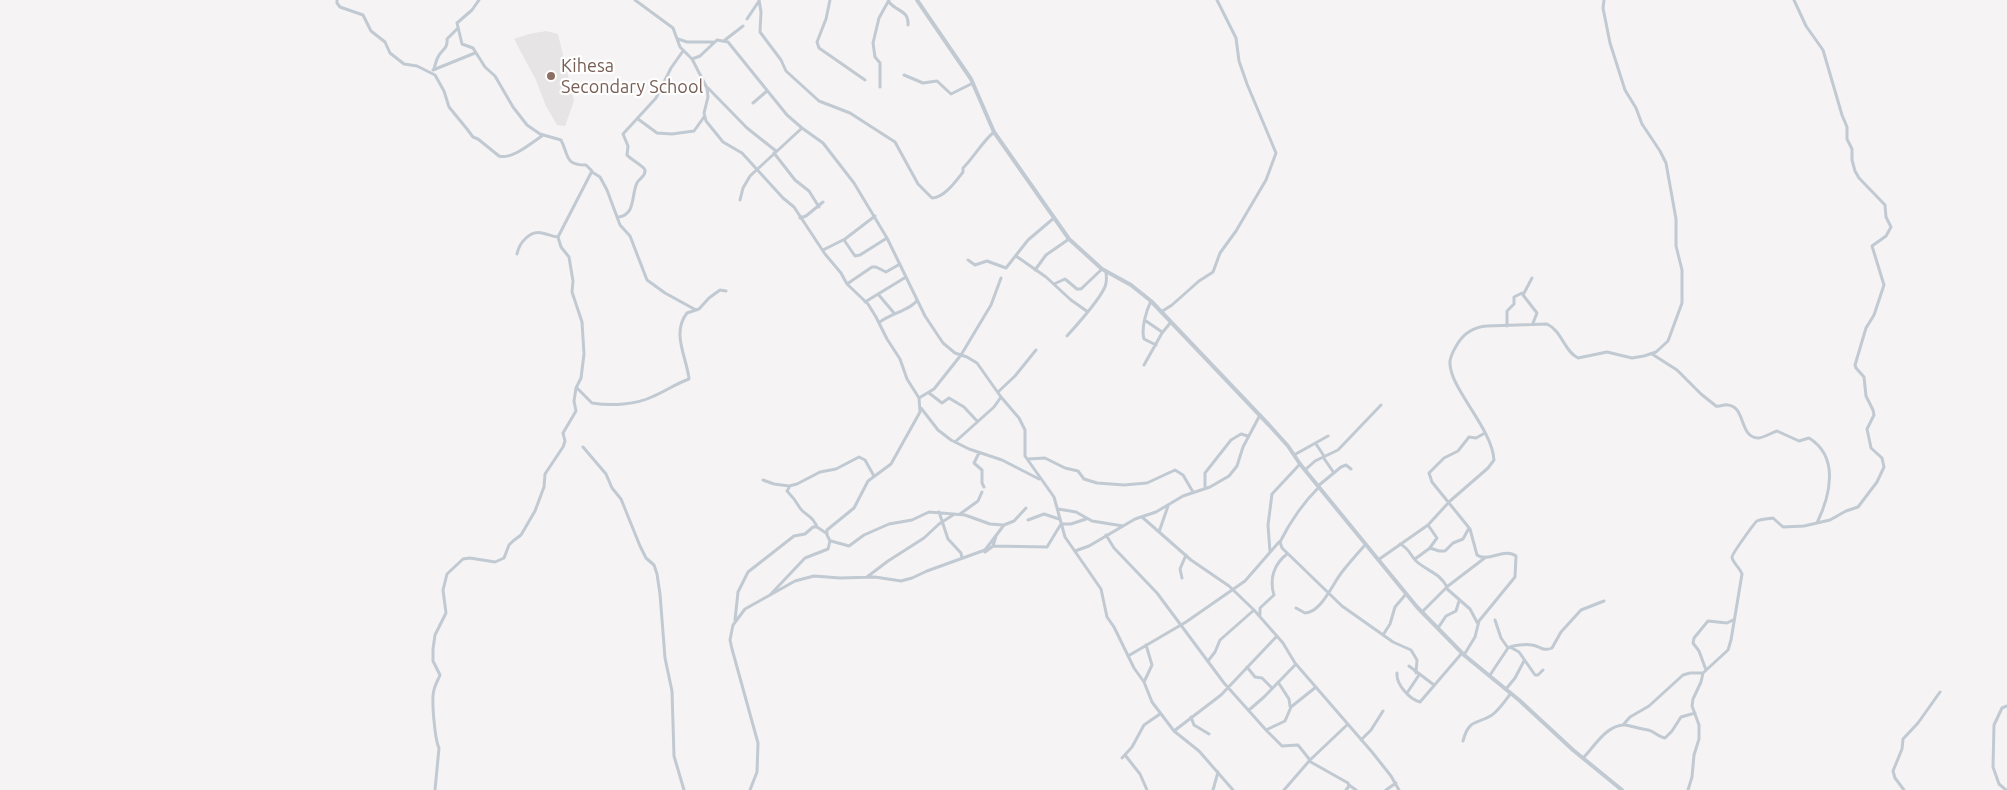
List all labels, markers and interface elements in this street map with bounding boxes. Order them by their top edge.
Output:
place label: Kihesa Secondary School [561,55,703,98]
marker: Kihesa Secondary School [545,70,557,82]

